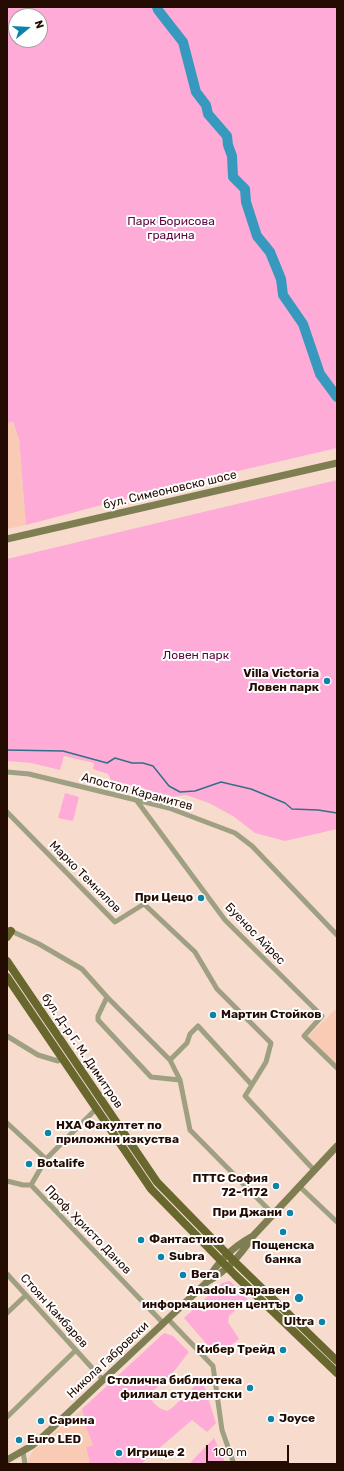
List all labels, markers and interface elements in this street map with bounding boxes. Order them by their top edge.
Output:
north arrow [8,8,48,48]
text: N [32,19,46,30]
park label: Парк Борисова градина [127,215,215,243]
street label: бул. Симеоновско шосе [102,468,238,512]
park label: Ловен парк [163,649,229,663]
place label: Villa Victoria Ловен парк [243,667,319,695]
marker: Villa Victoria Ловен парк [322,676,332,686]
street label: Апостол Карамитев [80,770,194,814]
street label: Марко Темнялов [46,838,124,916]
place label: При Цецо [135,891,193,905]
marker: При Цецо [196,893,206,903]
street label: Буенос Айрес [222,900,288,968]
street label: бул. Д-р Г. М. Димитров [38,991,126,1111]
place label: Мартин Стойков [221,1008,322,1022]
marker: Мартин Стойков [208,1010,218,1020]
place label: НХА Факултет по приложни изкуства [56,1119,179,1147]
marker: НХА Факултет по приложни изкуства [43,1128,53,1138]
place label: Botalife [37,1157,85,1171]
marker: Botalife [24,1159,34,1169]
place label: ПТТС София 72-1172 [193,1172,268,1200]
marker: ПТТС София 72-1172 [271,1181,281,1191]
street label: Проф. Христо Данов [42,1183,134,1277]
place label: При Джани [213,1206,282,1220]
marker: При Джани [285,1208,295,1218]
marker: Пощенска банка [278,1227,288,1237]
place label: Фантастико [149,1233,224,1247]
marker: Фантастико [136,1235,146,1245]
place label: Пощенска банка [252,1239,314,1267]
place label: Subra [169,1250,205,1264]
marker: Subra [156,1252,166,1262]
place label: Вега [191,1268,219,1282]
marker: Вега [178,1270,188,1280]
street label: Стоян Камбарев [17,1271,91,1351]
place label: Anadolu здравен информационен център [142,1284,290,1312]
marker: Anadolu здравен информационен център [293,1292,305,1304]
place label: Ultra [284,1315,314,1329]
marker: Ultra [317,1317,327,1327]
street label: Никола Габровски [64,1318,152,1402]
place label: Кибер Трейд [197,1343,275,1357]
marker: Кибер Трейд [278,1345,288,1355]
place label: Столична библиотека филиал студентски [107,1374,242,1402]
marker: Столична библиотека филиал студентски [245,1383,255,1393]
place label: Joyce [279,1412,315,1426]
place label: Сарина [49,1414,94,1428]
marker: Joyce [266,1414,276,1424]
marker: Сарина [36,1416,46,1426]
place label: Euro LED [27,1433,81,1447]
marker: Euro LED [14,1435,24,1445]
scale bar [208,1437,291,1463]
text: 100 m [213,1445,247,1459]
place label: Игрище 2 [127,1446,185,1460]
marker: Игрище 2 [114,1448,124,1458]

